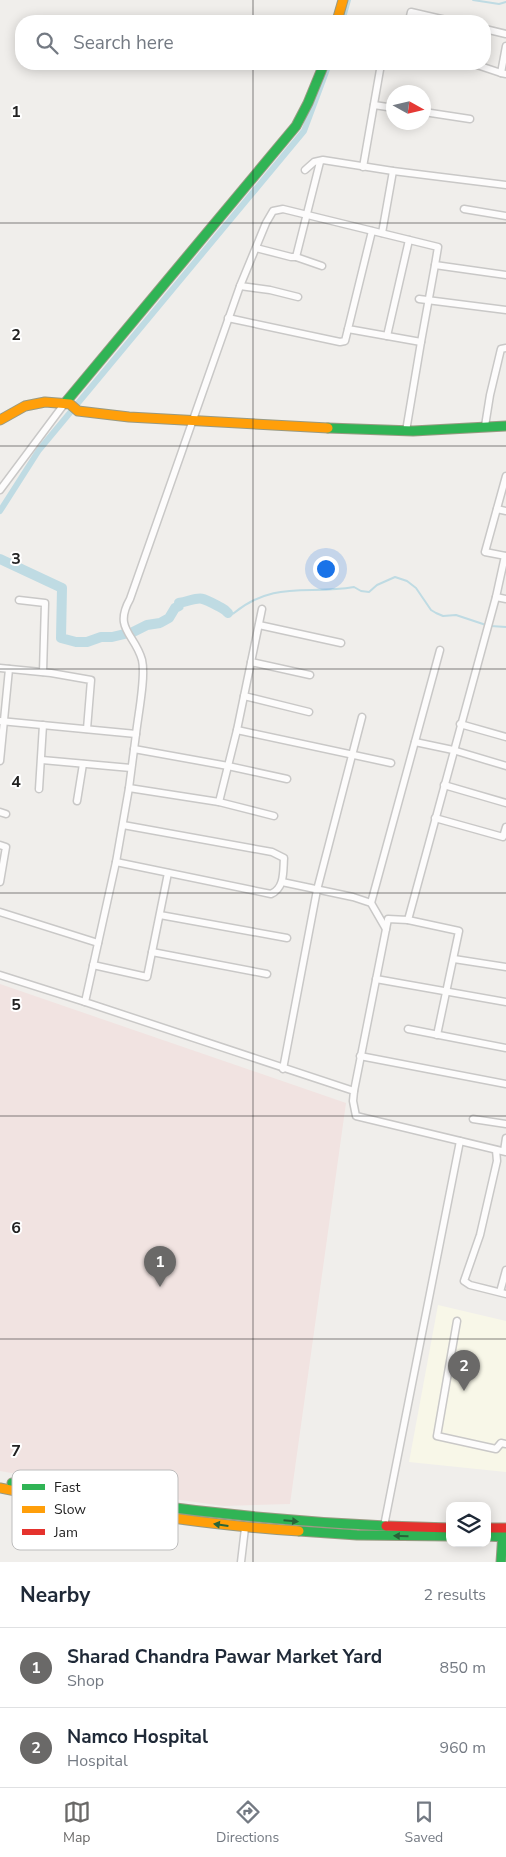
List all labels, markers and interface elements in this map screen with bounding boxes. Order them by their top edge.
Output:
search box [15,15,491,70]
icon: search [33,29,61,57]
text: Search here [73,30,174,56]
north arrow [386,85,431,130]
text: 1 [11,101,21,123]
text: 2 [11,324,21,346]
text: 3 [11,548,21,570]
your location [313,556,339,582]
text: 4 [11,771,21,793]
text: 5 [11,994,21,1016]
text: 6 [11,1217,21,1239]
pin: 1 [144,1246,176,1287]
pin: 2 [448,1350,480,1391]
text: 7 [11,1440,21,1462]
legend [12,1470,178,1550]
text: Fast [54,1478,80,1497]
text: Slow [54,1500,86,1519]
map controls [446,1502,491,1547]
button: layers [446,1502,491,1547]
one-way arrow [283,1517,299,1525]
one-way arrow [213,1521,229,1529]
text: Jam [53,1523,78,1542]
one-way arrow [393,1532,409,1540]
text: Nearby [20,1581,90,1609]
text: 2 results [424,1584,486,1606]
text: Sharad Chandra Pawar Market Yard [67,1644,382,1670]
text: 1 [31,1657,41,1679]
text: 850 m [439,1657,486,1679]
text: Shop [67,1670,104,1692]
text: Namco Hospital [67,1724,208,1750]
text: 2 [31,1737,41,1759]
text: 960 m [439,1737,486,1759]
text: Hospital [67,1750,128,1772]
tab: Map [63,1798,91,1847]
tab: Directions [216,1798,279,1847]
tab: Saved [405,1798,443,1847]

